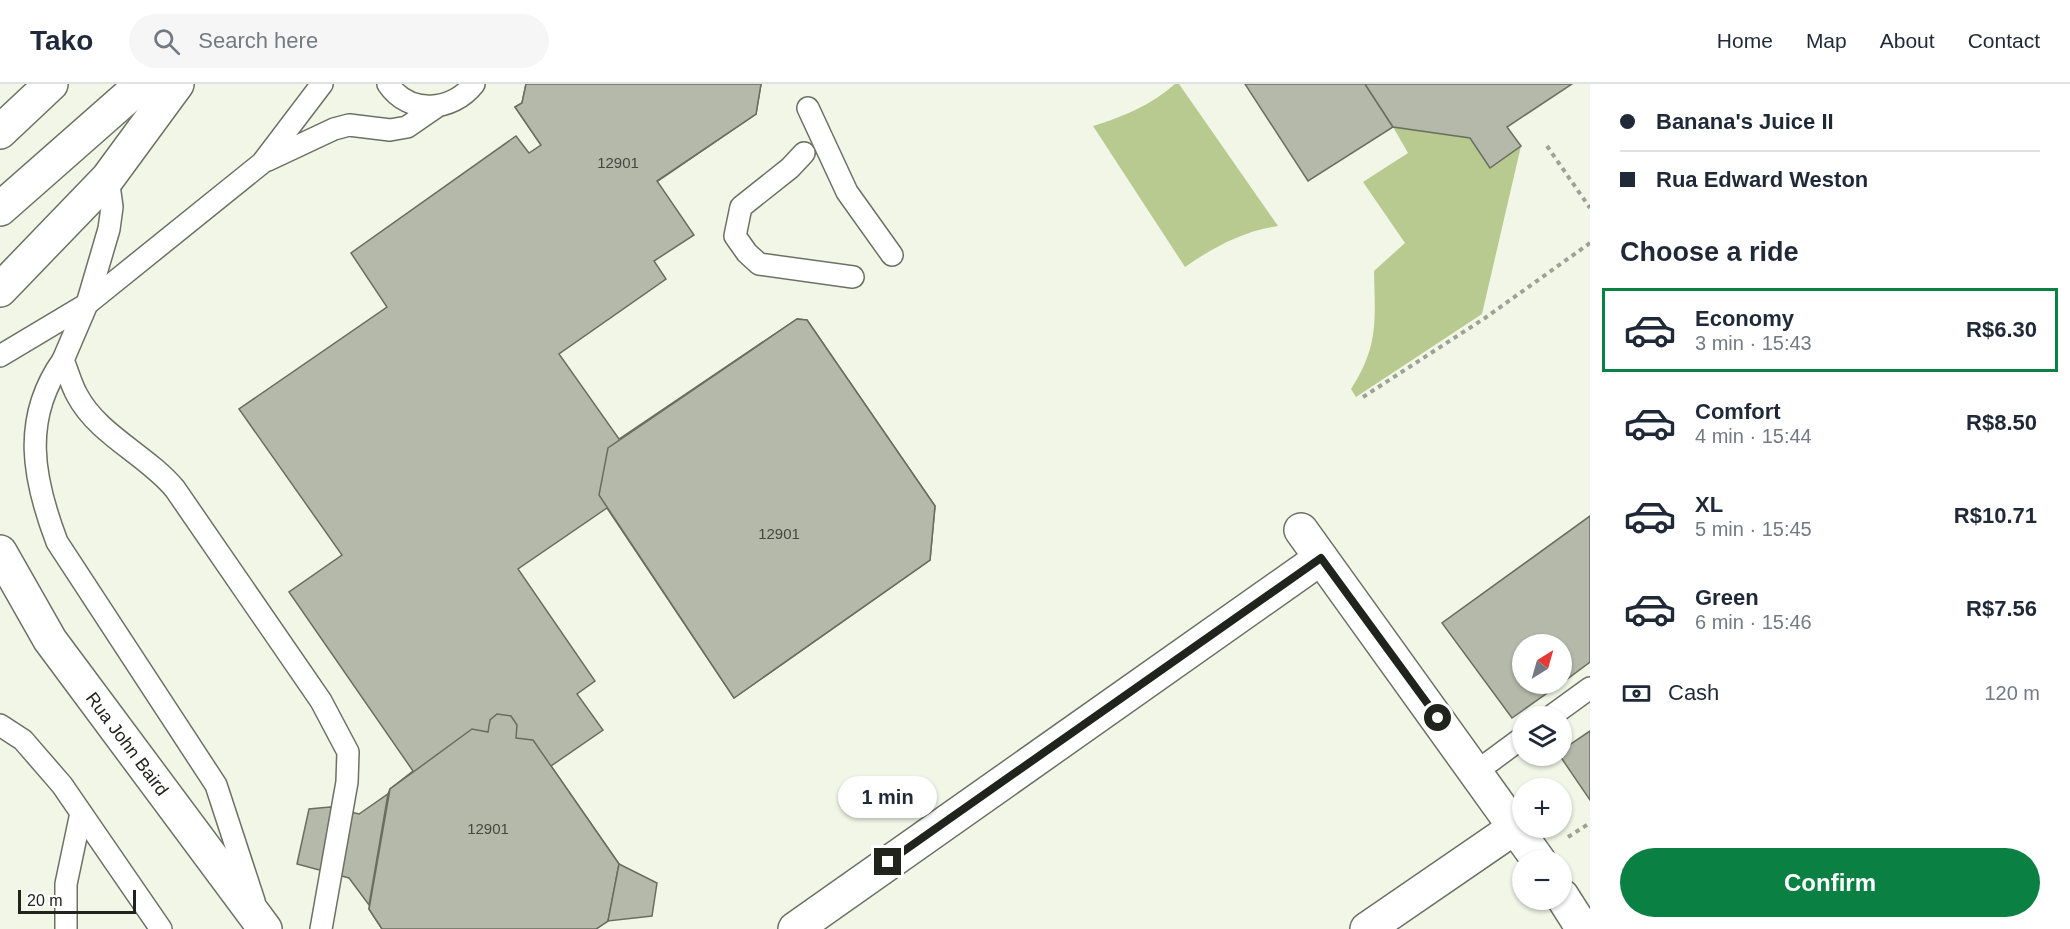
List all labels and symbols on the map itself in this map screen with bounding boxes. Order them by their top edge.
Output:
house number: 12901 [597,154,639,171]
house number: 12901 [758,525,800,542]
north arrow [1512,634,1572,694]
street label: Rua John Baird [82,688,172,800]
route start [1424,704,1451,731]
callout: 1 min [838,775,938,817]
house number: 12901 [467,820,509,837]
route end [874,848,901,875]
scale bar [18,887,136,914]

